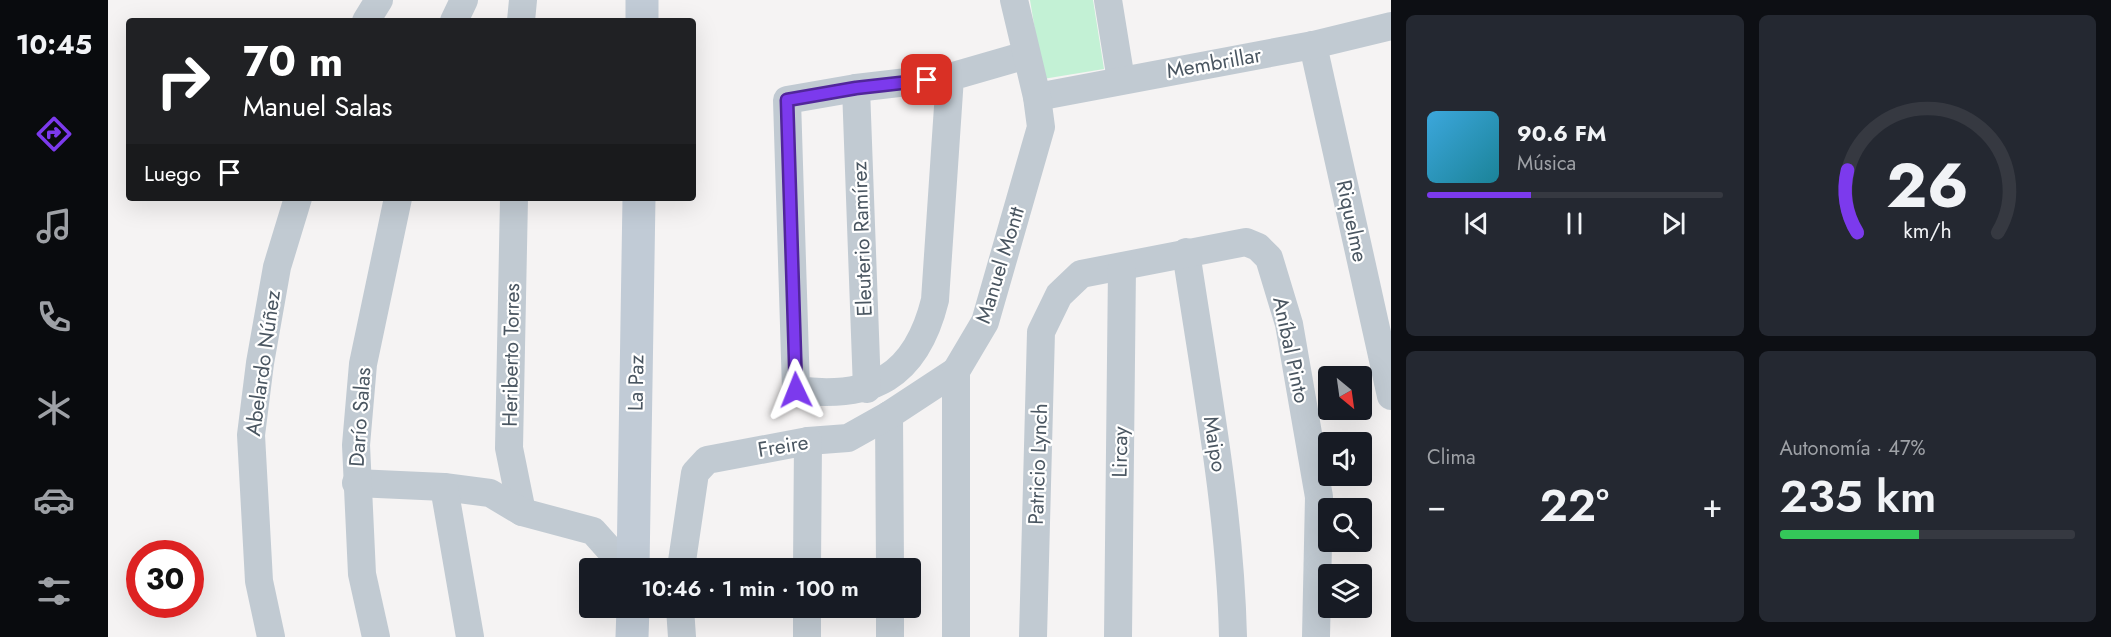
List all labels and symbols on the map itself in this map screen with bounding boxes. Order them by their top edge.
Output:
street label: Membrillar [1164,40,1265,86]
pin [901,54,952,105]
street label: Eleuterio Ramírez [844,161,880,317]
street label: Riquelme [1329,177,1375,265]
street label: Manuel Montt [968,203,1032,327]
street label: Heriberto Torres [495,283,527,427]
street label: Abelardo Núñez [238,288,288,438]
street label: Aníbal Pinto [1265,294,1317,406]
street label: La Paz [621,354,651,412]
position arrow [764,358,828,422]
street label: Darío Salas [342,366,378,468]
north arrow [1318,366,1372,420]
street label: Patricio Lynch [1021,403,1055,525]
street label: Maipo [1196,414,1234,474]
street label: Lircay [1105,425,1135,478]
street label: Freire [755,427,811,465]
speed limit sign: 30 [126,540,204,618]

